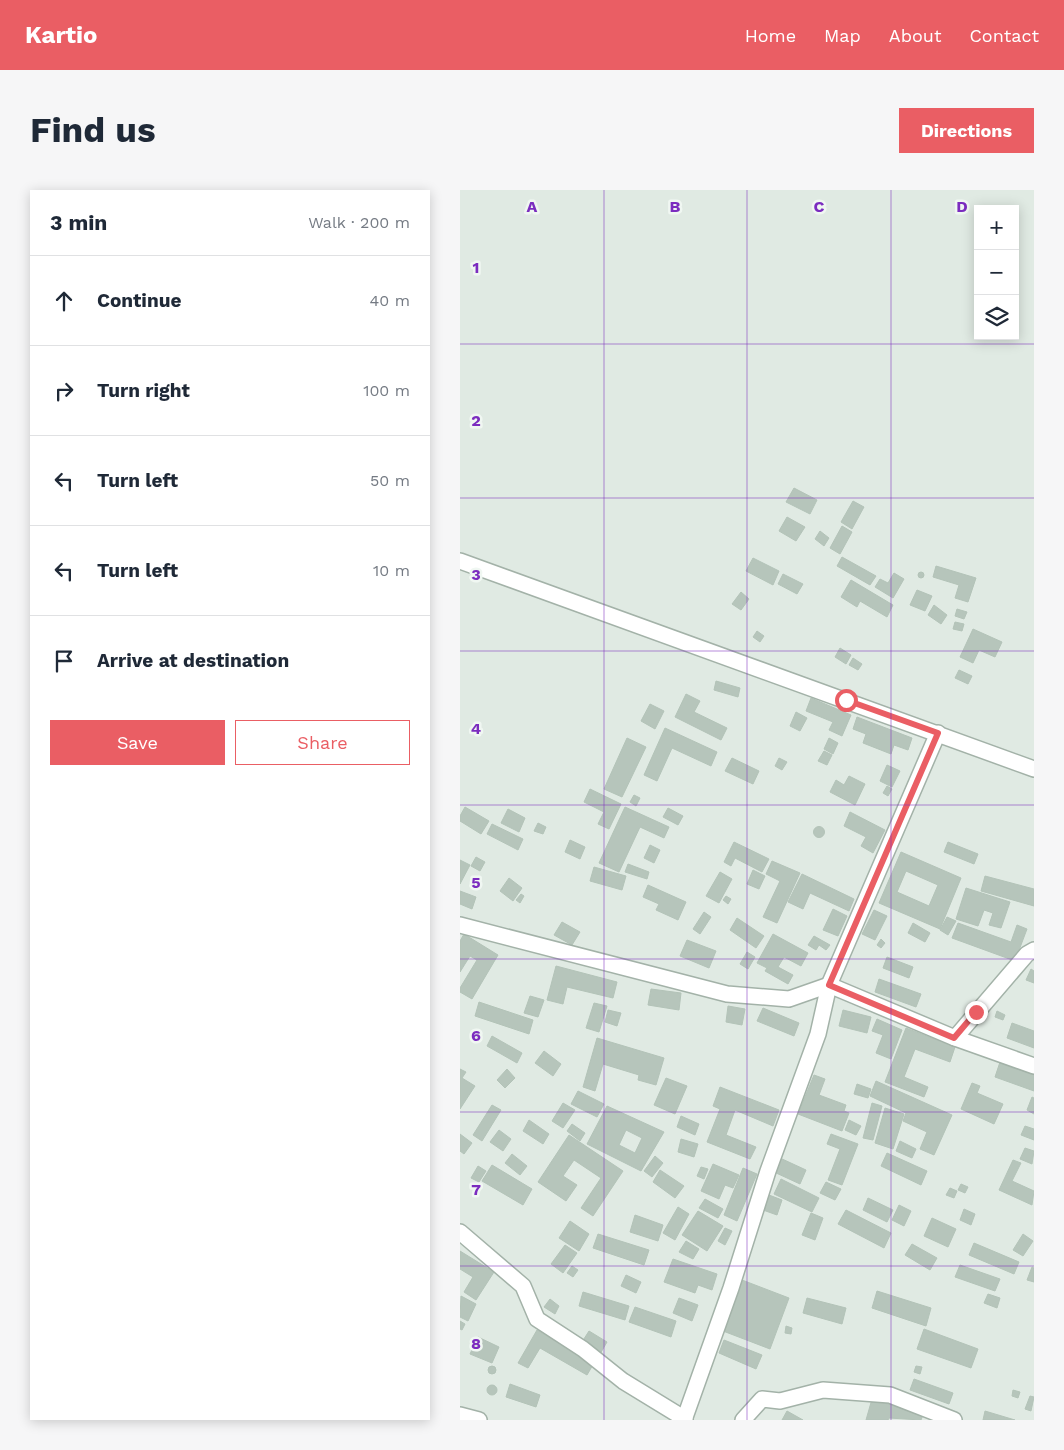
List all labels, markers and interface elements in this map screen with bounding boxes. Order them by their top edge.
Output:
text: Kartio [25,21,97,49]
text: Home [745,25,796,46]
text: Map [824,25,861,46]
text: About [889,25,941,46]
text: Contact [969,25,1039,46]
button: Directions [899,108,1034,153]
text: Find us [30,109,156,151]
text: A [527,197,538,216]
text: B [670,197,681,216]
text: C [814,197,825,216]
text: D [956,197,968,216]
map controls [974,205,1019,340]
button: + [974,205,1019,250]
text: 3 min [50,210,107,235]
text: Walk · 200 m [308,213,410,232]
button: − [974,250,1019,295]
text: 1 [473,258,479,277]
icon: ahead [50,287,78,315]
text: Continue [97,289,181,312]
text: 40 m [370,291,410,310]
button: layers [974,295,1019,340]
icon: right [50,377,78,405]
text: Turn right [97,379,190,402]
text: 100 m [363,381,410,400]
text: 2 [471,411,481,430]
icon: left [50,467,78,495]
text: Turn left [97,469,178,492]
text: 50 m [370,471,410,490]
icon: left [50,557,78,585]
text: Turn left [97,559,178,582]
text: 10 m [373,561,410,580]
text: 3 [471,565,481,584]
icon: arrive [50,647,78,675]
text: Arrive at destination [97,649,289,672]
route start [835,689,858,712]
text: 4 [471,719,481,738]
button: Save [50,720,225,765]
button: Share [235,720,410,765]
text: 5 [471,873,481,892]
route end [965,1001,988,1024]
text: 6 [471,1026,481,1045]
text: 7 [471,1180,481,1199]
text: 8 [471,1334,481,1353]

